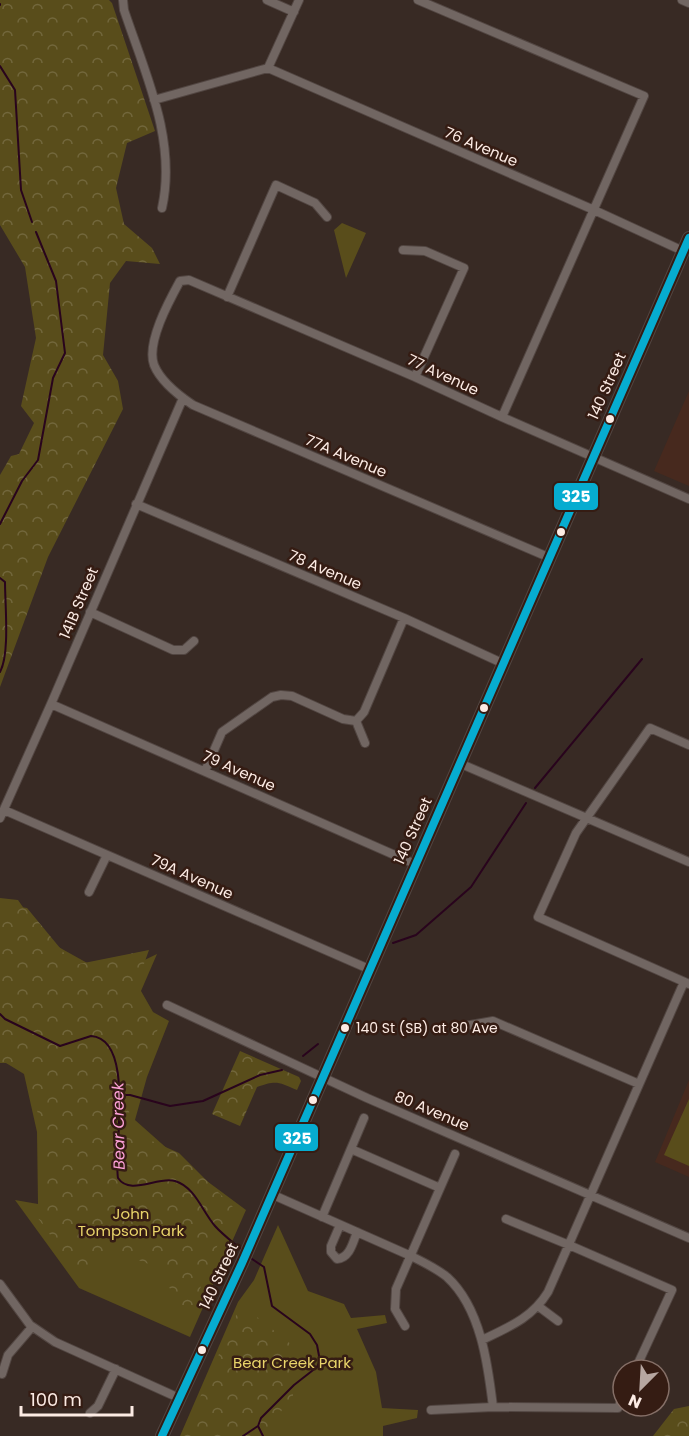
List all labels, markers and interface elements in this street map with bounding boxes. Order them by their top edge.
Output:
street label: 76 Avenue [441,122,521,171]
street label: 77 Avenue [404,349,482,400]
street label: 140 Street [582,349,631,423]
unlabelled marker [604,413,616,425]
street label: 77A Avenue [302,429,390,482]
line badge: 325 [553,482,599,511]
text: 325 [561,485,591,508]
unlabelled marker [555,526,567,538]
street label: 78 Avenue [285,545,365,594]
street label: 141B Street [54,564,103,642]
unlabelled marker [478,702,490,714]
street label: 79 Avenue [199,745,279,796]
street label: 140 Street [388,794,437,868]
street label: 79A Avenue [148,849,237,904]
place label: 140 St (SB) at 80 Ave [356,1018,498,1038]
marker: 140 St (SB) at 80 Ave [339,1022,351,1034]
water label: Bear Creek [106,1081,131,1170]
street label: 80 Avenue [392,1085,473,1136]
unlabelled marker [307,1094,319,1106]
line badge: 325 [274,1123,319,1152]
text: 325 [282,1127,312,1150]
park label: John Tompson Park [78,1203,185,1241]
street label: 140 Street [194,1239,243,1313]
unlabelled marker [196,1344,208,1356]
park label: Bear Creek Park [233,1352,351,1373]
north arrow [611,1358,671,1418]
scale bar [21,1379,132,1417]
text: 100 m [30,1387,82,1412]
text: N [625,1388,645,1414]

